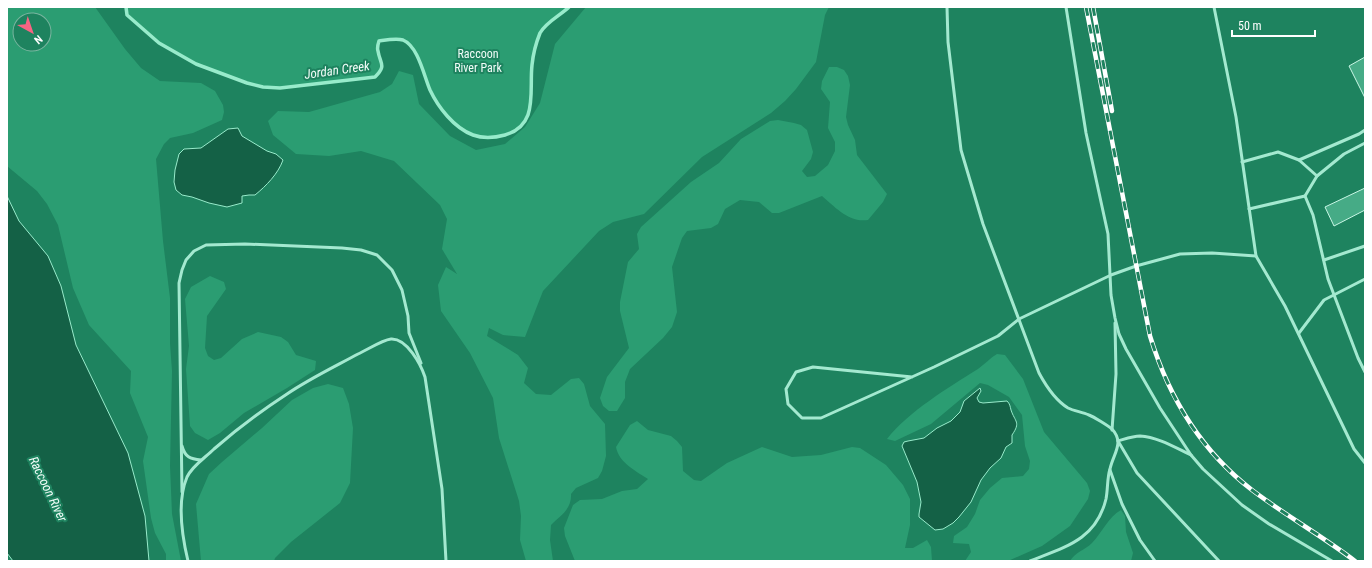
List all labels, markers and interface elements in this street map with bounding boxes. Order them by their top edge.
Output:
north arrow [12,12,52,52]
scale bar [1232,12,1315,38]
text: 50 m [1238,19,1262,33]
text: N [31,32,45,47]
park label: Raccoon River Park [454,47,502,75]
water label: Jordan Creek [303,58,371,82]
water label: Raccoon River [26,454,71,525]

